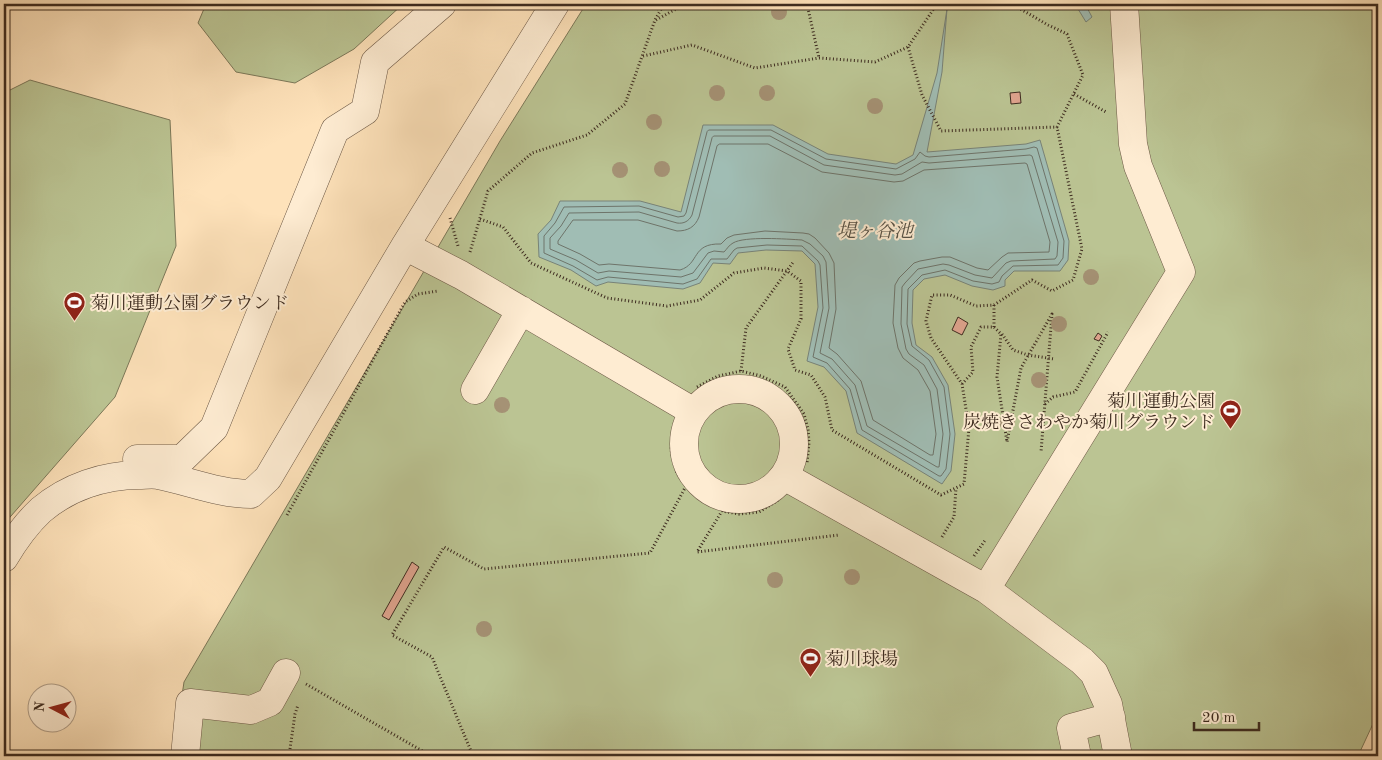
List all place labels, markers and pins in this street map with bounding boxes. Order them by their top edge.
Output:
sports icon: 菊川運動公園グラウンド [63,291,87,322]
place label: 菊川運動公園グラウンド [91,293,289,313]
place label: 菊川運動公園 炭焼きさわやか菊川グラウンド [963,391,1215,432]
sports icon: 菊川運動公園 炭焼きさわやか菊川グラウンド [1219,399,1243,430]
sports icon: 菊川球場 [798,647,822,678]
place label: 菊川球場 [826,650,898,669]

